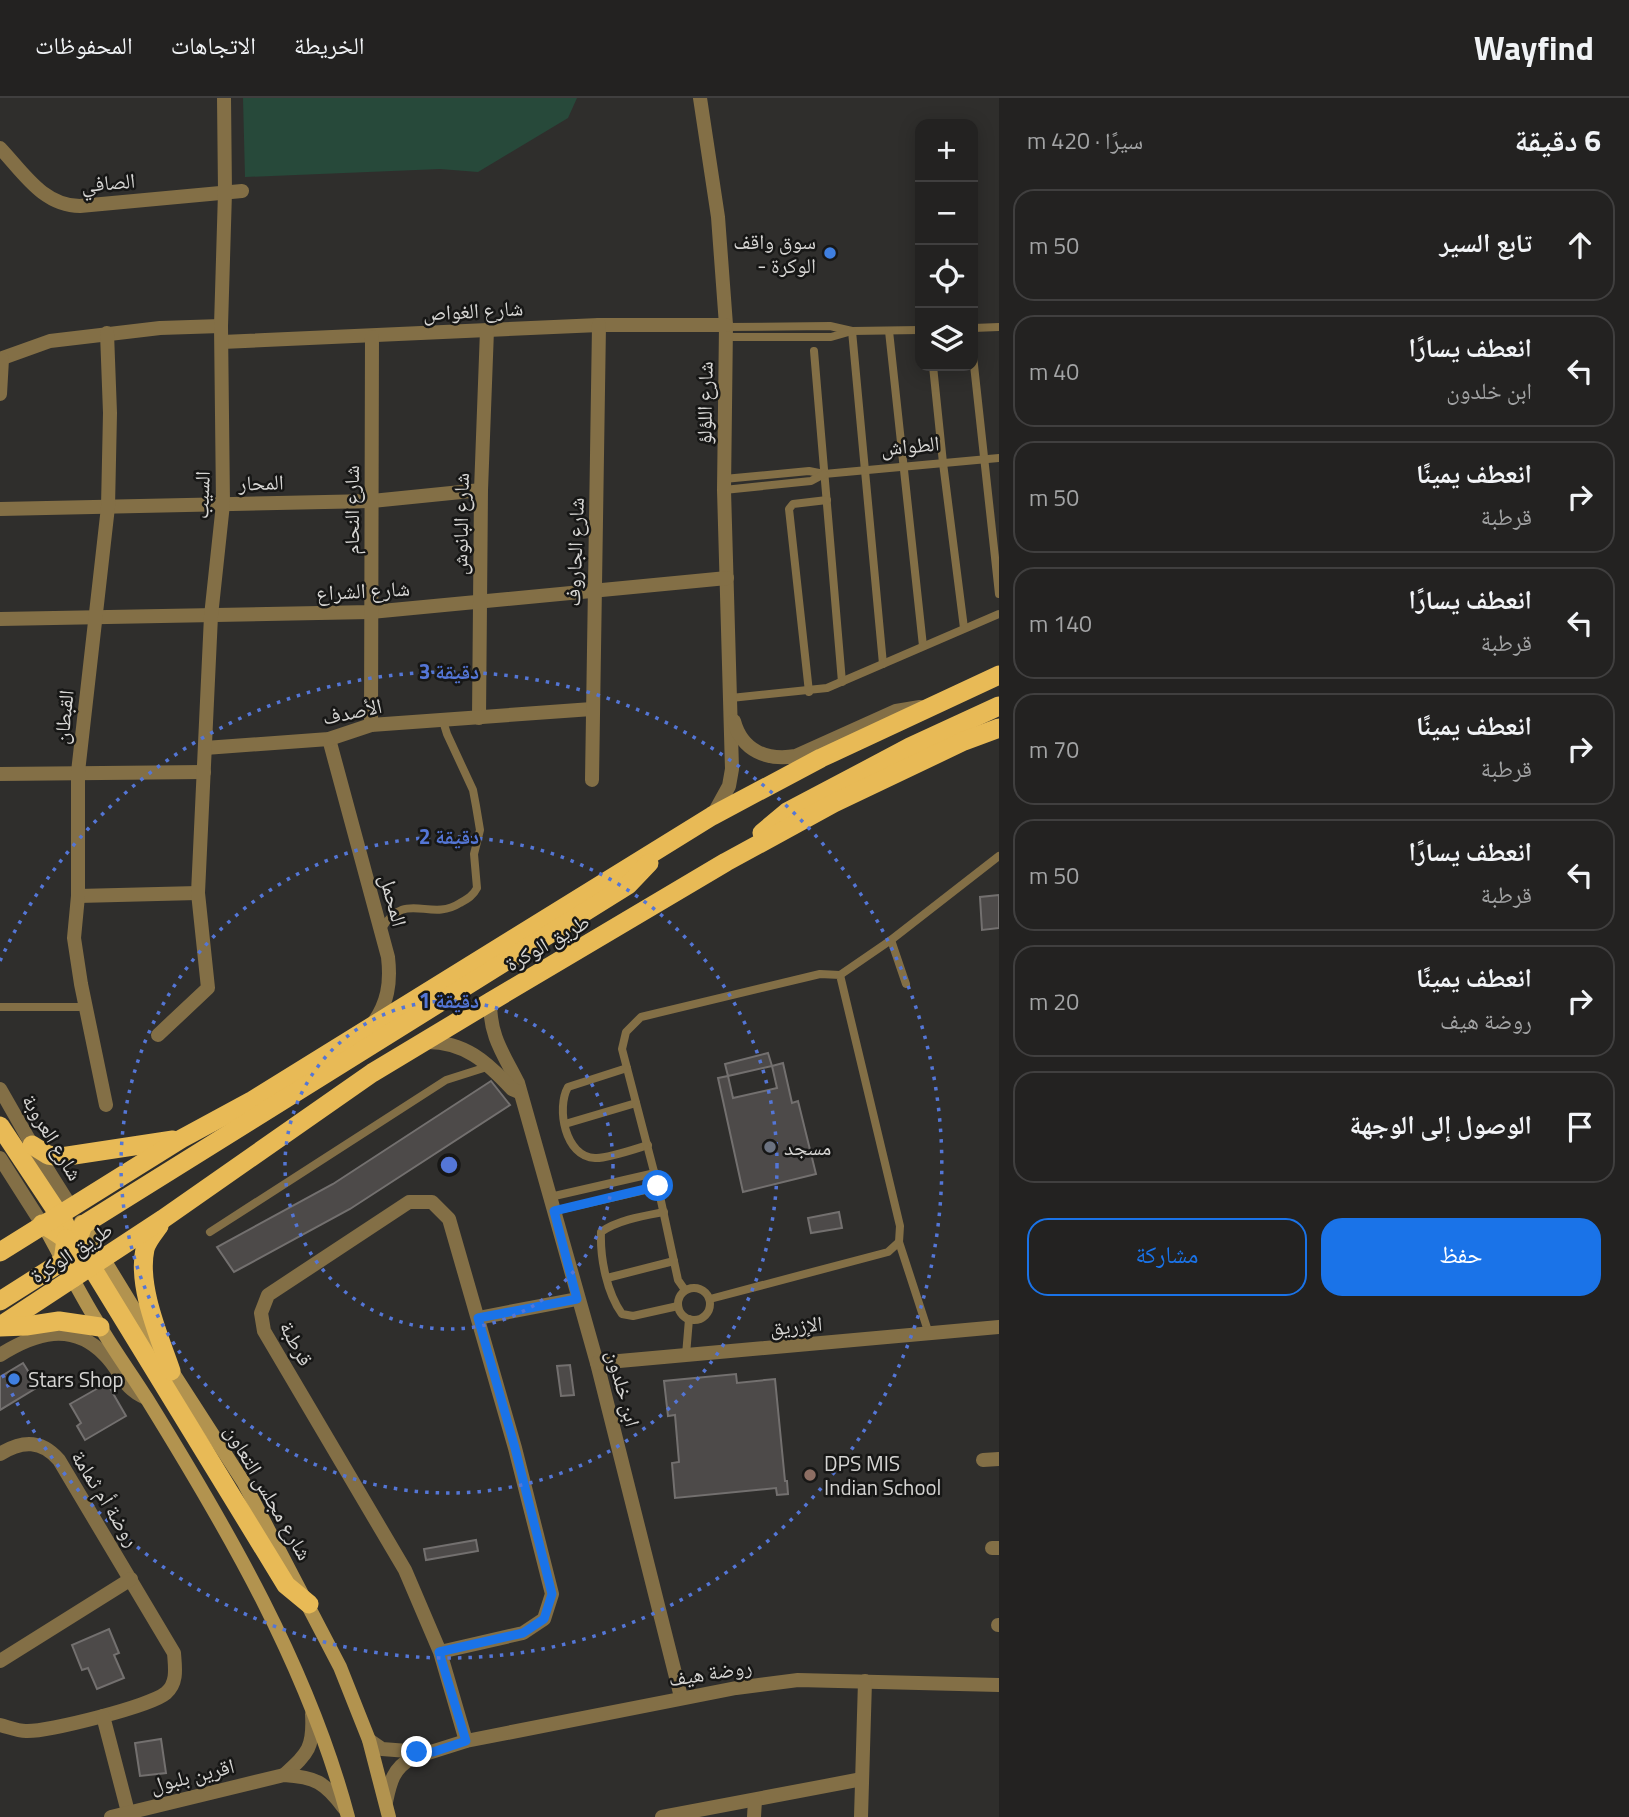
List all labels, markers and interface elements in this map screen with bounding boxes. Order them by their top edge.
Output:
text: Wayfind [1474,23,1594,73]
text: المحفوظات [35,27,133,63]
text: الاتجاهات [171,27,256,63]
text: الخريطة [294,27,365,63]
text: 6 دقيقة [1515,117,1601,163]
map controls [915,119,978,371]
button: + [915,119,978,182]
text: سيرًا · 420 m [1027,123,1143,158]
street label: الصافي [80,164,137,202]
button: − [915,182,978,245]
text: تابع السير [1440,223,1532,262]
place label: سوق واقف - الوكرة [733,225,816,281]
icon: ahead [1561,226,1599,264]
text: 50 m [1029,228,1079,263]
marker: سوق واقف - الوكرة [822,245,838,261]
button: locate [915,245,978,308]
street label: شارع الغواص [422,291,524,329]
button: layers [915,308,978,371]
text: انعطف يسارًا [1408,328,1532,367]
icon: left [1561,352,1599,390]
text: 40 m [1029,354,1079,389]
street label: شارع اللؤلؤ [687,361,721,445]
text: ابن خلدون [1446,373,1532,408]
street label: الطواش [879,427,941,463]
text: انعطف يمينًا [1416,454,1532,493]
street label: المحار [237,465,284,499]
street label: شارع النحام [335,465,367,555]
street label: السيب [184,470,218,520]
street label: شارع البانوش [443,473,477,575]
icon: right [1561,478,1599,516]
text: 50 m [1029,480,1079,515]
street label: شارع الجاروف [556,497,592,607]
text: قرطبة [1481,499,1532,534]
street label: شارع الشراع [315,572,411,608]
text: انعطف يسارًا [1408,580,1532,619]
icon: left [1561,604,1599,642]
text: 140 m [1029,606,1092,641]
text: قرطبة [1481,625,1532,660]
text: 3 دقيقة [419,655,479,687]
street label: القبطان [44,688,82,746]
street label: الأصدف [319,689,385,733]
text: انعطف يمينًا [1416,706,1532,745]
icon: right [1561,730,1599,768]
text: 70 m [1029,732,1079,767]
text: قرطبة [1481,751,1532,786]
text: 2 دقيقة [419,820,479,852]
text: انعطف يسارًا [1408,832,1532,871]
icon: left [1561,856,1599,894]
text: 50 m [1029,858,1079,893]
street label: المحمل [372,870,416,930]
text: قرطبة [1481,877,1532,912]
street label: طريق الوكرة [499,905,595,979]
text: انعطف يمينًا [1416,958,1532,997]
icon: right [1561,982,1599,1020]
text: 1 دقيقة [419,984,479,1016]
text: 20 m [1029,984,1079,1019]
text: روضة هيف [1440,1003,1532,1038]
street label: شارع العروبة [14,1088,92,1186]
text: الوصول إلى الوجهة [1350,1105,1532,1144]
icon: arrive [1561,1108,1599,1146]
place label: مسجد [784,1131,831,1163]
marker: مسجد [762,1139,778,1155]
centre of rings [437,1153,461,1177]
route start [642,1170,673,1201]
street label: طريق الوكرة [23,1213,119,1291]
button: مشاركة [1027,1218,1307,1296]
button: حفظ [1321,1218,1601,1296]
street label: الإزريق [768,1307,824,1343]
street label: قرطبة [272,1315,322,1371]
street label: ابن خلدون [598,1346,650,1430]
place label: Stars Shop [28,1363,124,1395]
marker: Stars Shop [6,1371,22,1387]
street label: شارع مجلس التعاون [217,1418,321,1566]
street label: روضة أم ثمامة [64,1443,148,1553]
place label: DPS MIS Indian School [824,1447,941,1503]
marker: DPS MIS Indian School [802,1467,818,1483]
street label: روضة هيف [666,1650,754,1694]
route end [401,1736,432,1767]
street label: اقرين بلبول [147,1749,237,1801]

